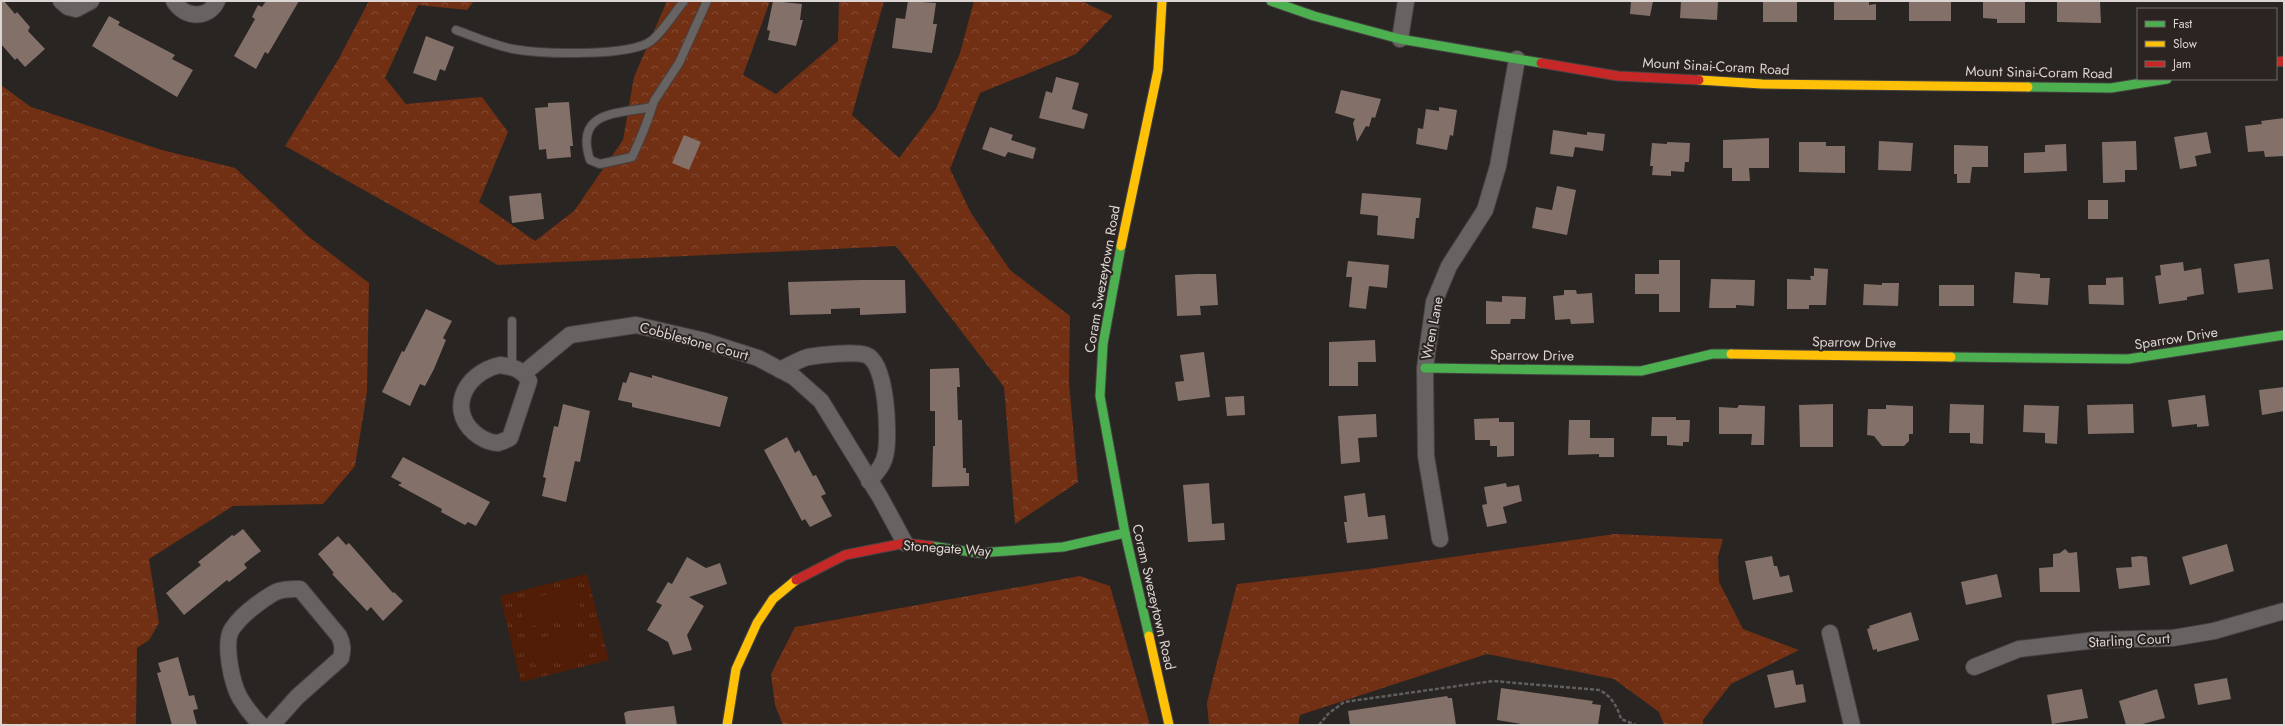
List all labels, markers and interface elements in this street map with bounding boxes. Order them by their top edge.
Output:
legend [2137,8,2277,80]
text: Fast [2173,15,2192,33]
text: Slow [2173,35,2198,53]
street label: Mount Sinai-Coram Road [1642,52,1790,80]
text: Jam [2171,55,2191,73]
street label: Mount Sinai-Coram Road [1965,61,2113,83]
street label: Coram Swezeytown Road [1079,204,1125,354]
street label: Wren Lane [1416,295,1448,361]
street label: Cobblestone Court [637,317,751,365]
street label: Sparrow Drive [2133,322,2219,354]
street label: Sparrow Drive [1812,331,1896,353]
street label: Sparrow Drive [1490,344,1574,366]
street label: Coram Swezeytown Road [1127,522,1181,672]
street label: Stonegate Way [902,535,992,561]
street label: Starling Court [2088,628,2171,652]

